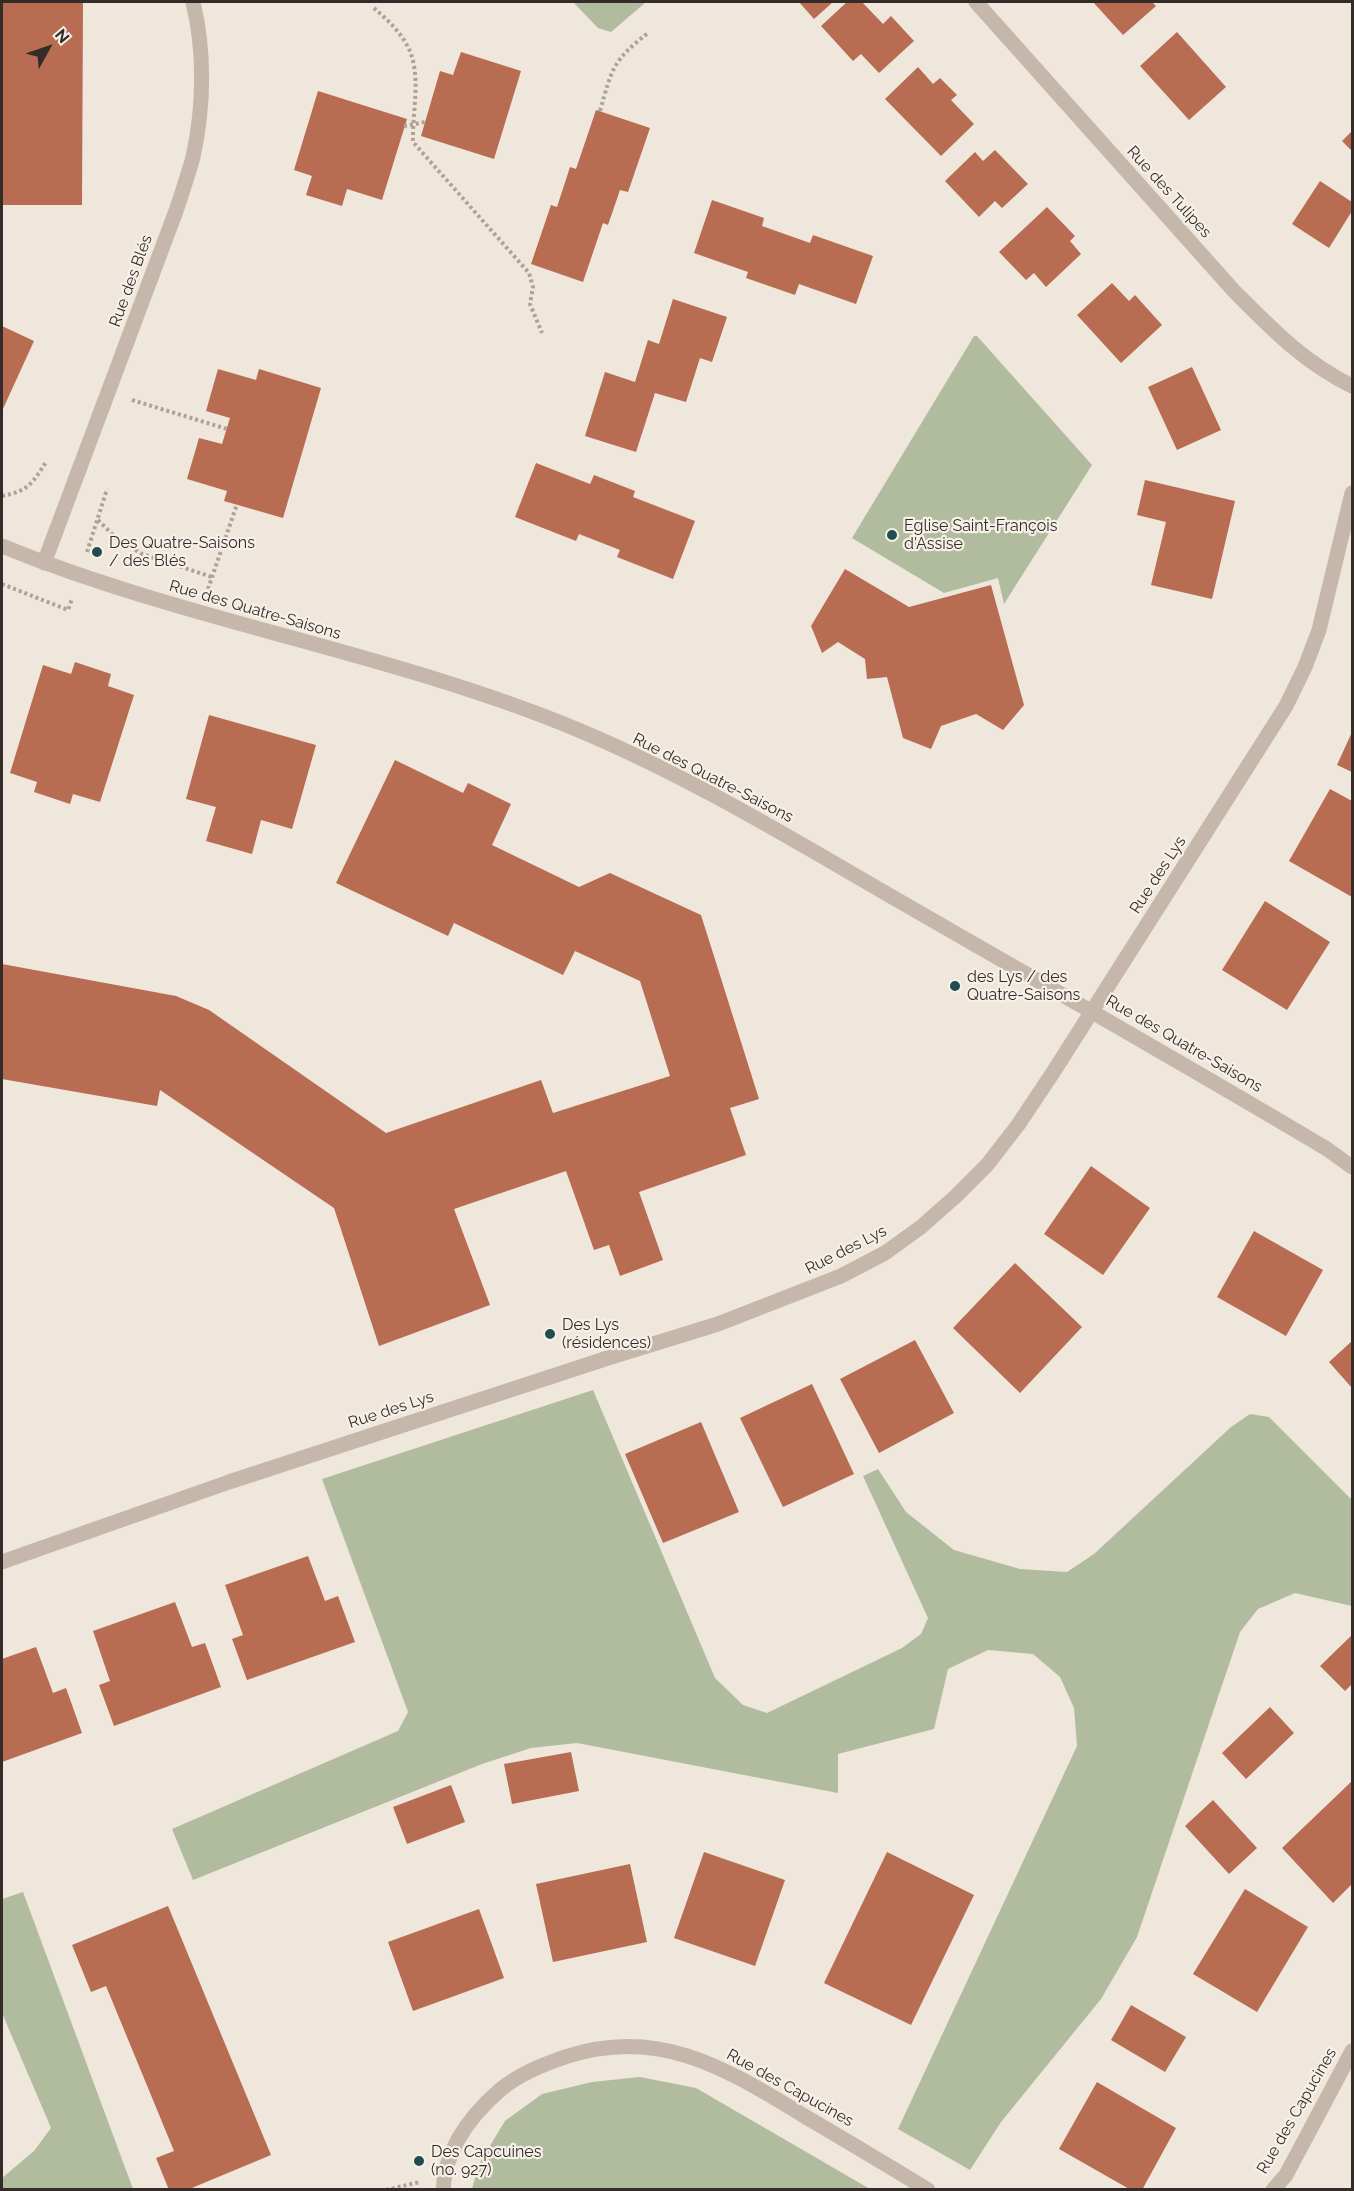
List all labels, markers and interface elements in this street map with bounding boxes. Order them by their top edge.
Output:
north arrow [18,18,78,78]
text: N [51,25,73,47]
street label: Rue des Tulipes [1123,142,1215,242]
street label: Rue des Blés [105,232,157,330]
place label: Eglise Saint-François d'Assise [904,516,1058,554]
marker: Eglise Saint-François d'Assise [885,528,899,542]
place label: Des Quatre-Saisons / des Blés [109,533,255,571]
marker: Des Quatre-Saisons / des Blés [90,545,104,559]
street label: Rue des Quatre-Saisons [167,576,343,644]
street label: Rue des Quatre-Saisons [629,729,797,827]
street label: Rue des Lys [1126,833,1190,917]
place label: des Lys / des Quatre-Saisons [967,967,1080,1005]
marker: des Lys / des Quatre-Saisons [948,979,962,993]
street label: Rue des Quatre-Saisons [1102,991,1266,1097]
street label: Rue des Lys [802,1221,890,1279]
place label: Des Lys (résidences) [562,1315,651,1353]
marker: Des Lys (résidences) [543,1327,557,1341]
street label: Rue des Lys [346,1387,436,1433]
street label: Rue des Capucines [723,2045,857,2131]
street label: Rue des Capucines [1253,2045,1341,2177]
place label: Des Capcuines (no. 927) [431,2142,541,2180]
marker: Des Capcuines (no. 927) [412,2154,426,2168]

